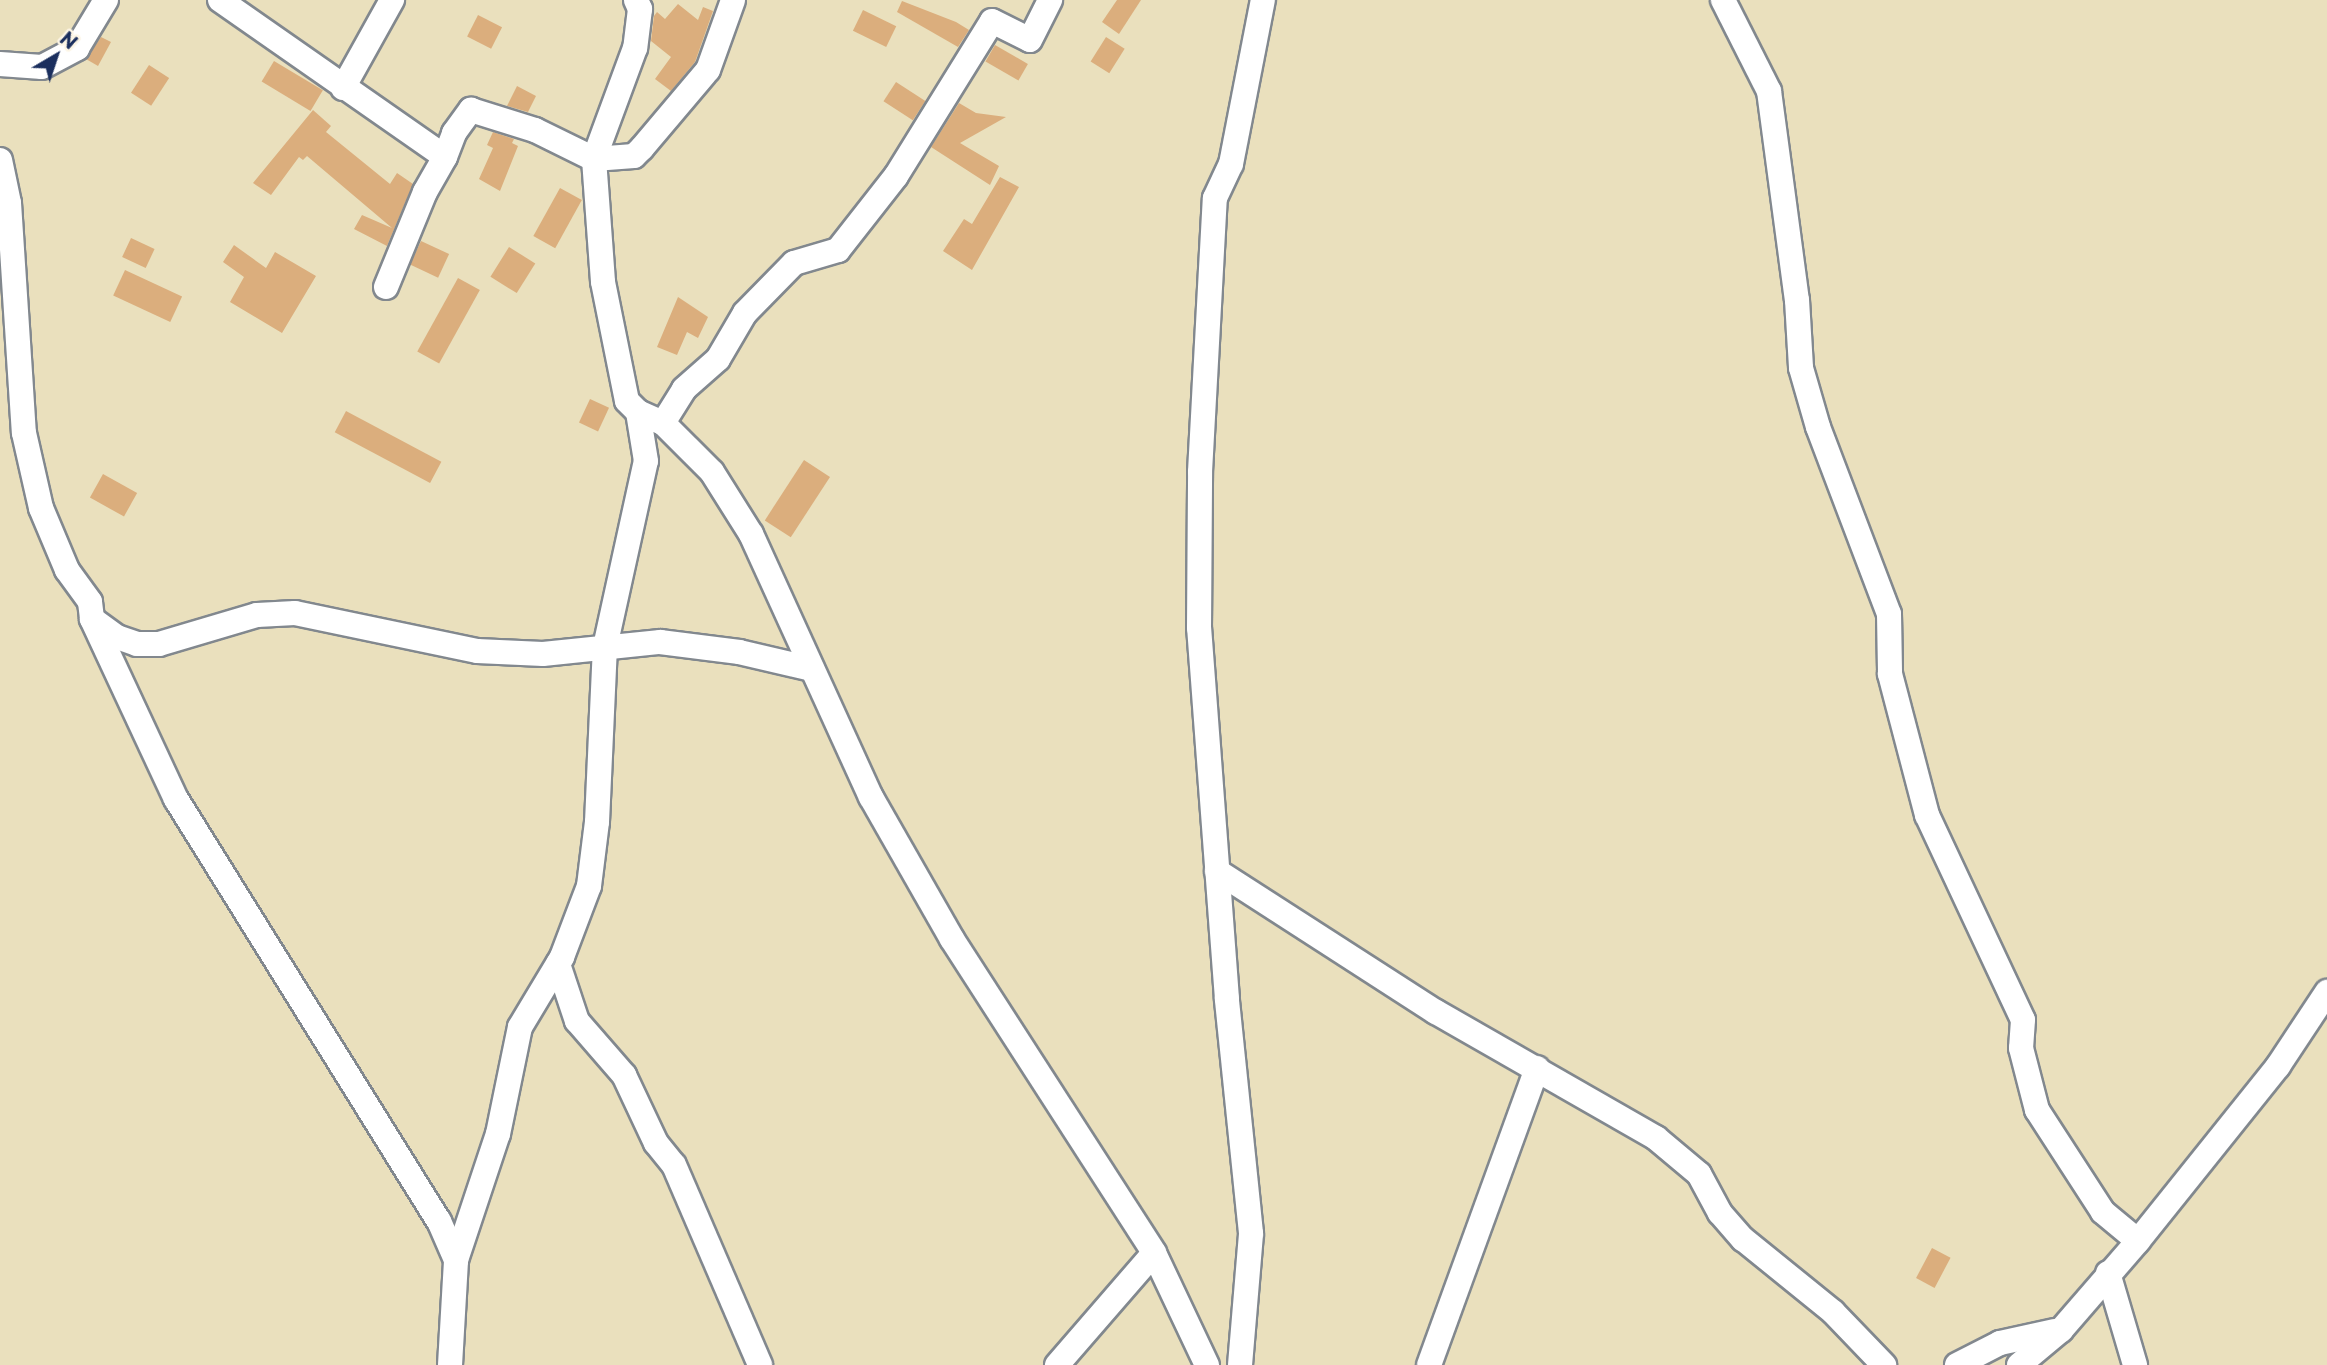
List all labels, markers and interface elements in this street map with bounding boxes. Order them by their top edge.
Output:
north arrow [21,21,91,91]
text: N [55,24,84,55]

